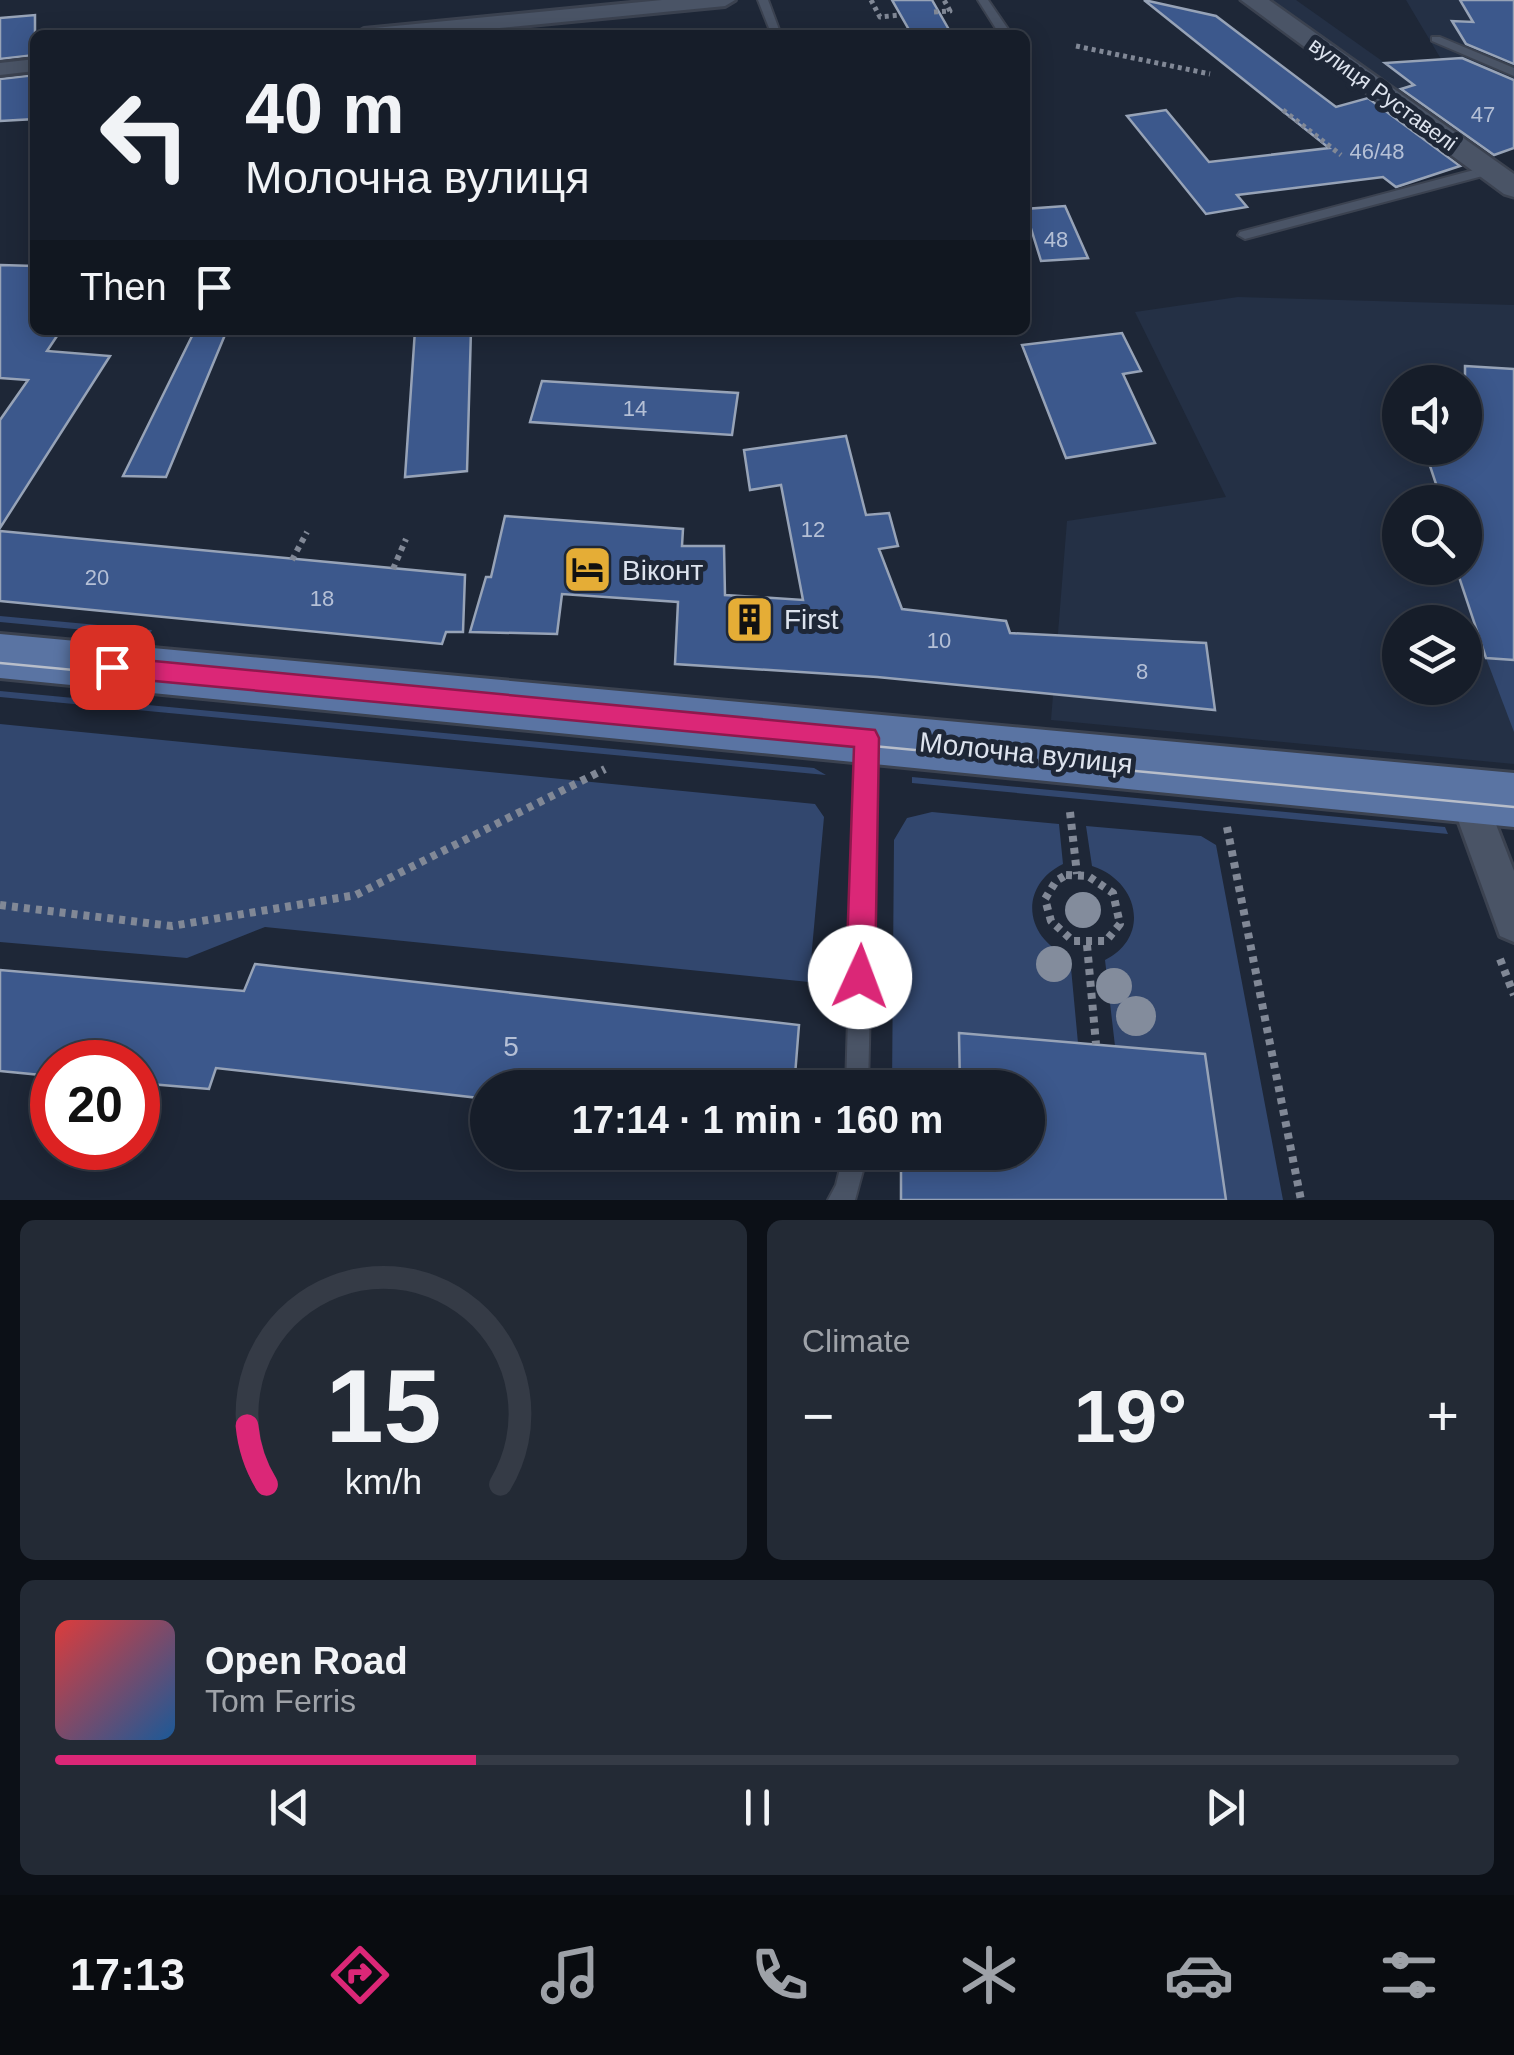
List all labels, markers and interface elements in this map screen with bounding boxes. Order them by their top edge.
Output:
street label: вулиця Руставелі [1304,32,1462,156]
icon: left [80,70,210,200]
text: 40 m [245,70,405,148]
house number: 47 [1471,102,1495,127]
house number: 46/48 [1349,139,1405,164]
text: Молочна вулиця [245,152,590,203]
house number: 48 [1044,227,1068,252]
icon: arrive [187,260,242,315]
text: Then [80,266,167,308]
map controls [1382,365,1482,705]
button: sound [1382,365,1482,465]
house number: 14 [623,396,647,421]
button: search [1382,485,1482,585]
house number: 12 [801,517,825,542]
hotel icon: Віконт [561,544,613,596]
place label: Віконт [622,555,703,586]
house number: 20 [85,565,109,590]
house number: 18 [310,586,334,611]
building icon: First [723,593,775,645]
place label: First [784,604,839,635]
button: layers [1382,605,1482,705]
pin [70,625,155,710]
house number: 10 [927,628,951,653]
icon: arrive [85,640,140,695]
house number: 8 [1136,659,1148,684]
street label: Молочна вулиця [918,726,1134,780]
position arrow [808,925,912,1029]
house number: 5 [503,1031,519,1062]
speed limit sign: 20 [30,1040,160,1170]
text: 17:14 · 1 min · 160 m [572,1099,943,1141]
text: Climate [802,1323,910,1359]
text: 15 [326,1348,441,1464]
text: 19° [1074,1374,1187,1458]
text: − [802,1385,834,1447]
text: + [1427,1385,1459,1447]
text: km/h [345,1462,422,1502]
text: Open Road [205,1640,408,1682]
text: Tom Ferris [205,1683,356,1719]
icon: previous [262,1780,317,1835]
icon: pause [730,1780,785,1835]
icon: next [1198,1780,1253,1835]
icon: directions [325,1940,395,2010]
icon: music [535,1940,605,2010]
icon: phone [745,1940,815,2010]
icon: climate [954,1940,1024,2010]
icon: car [1164,1940,1234,2010]
icon: filters [1374,1940,1444,2010]
text: 17:13 [70,1949,185,2000]

